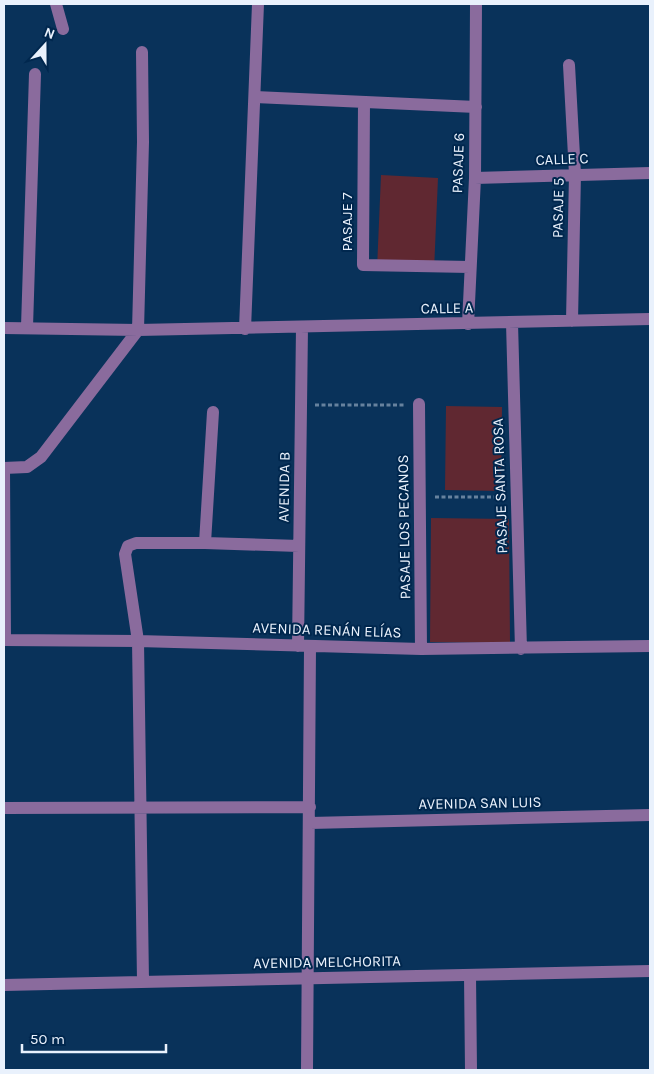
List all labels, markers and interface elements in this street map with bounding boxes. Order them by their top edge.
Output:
north arrow [20,20,70,70]
text: N [42,24,57,43]
street label: PASAJE 6 [448,132,468,194]
street label: CALLE C [535,149,589,169]
street label: PASAJE 5 [548,178,568,238]
street label: PASAJE 7 [338,192,356,252]
street label: CALLE A [421,299,474,317]
street label: PASAJE SANTA ROSA [489,418,511,554]
street label: AVENIDA B [274,451,294,523]
street label: PASAJE LOS PECANOS [394,454,414,600]
street label: AVENIDA RENÁN ELÍAS [252,618,402,642]
street label: AVENIDA SAN LUIS [418,793,542,813]
street label: AVENIDA MELCHORITA [253,952,401,972]
scale bar [22,1022,166,1054]
text: 50 m [30,1030,65,1048]

